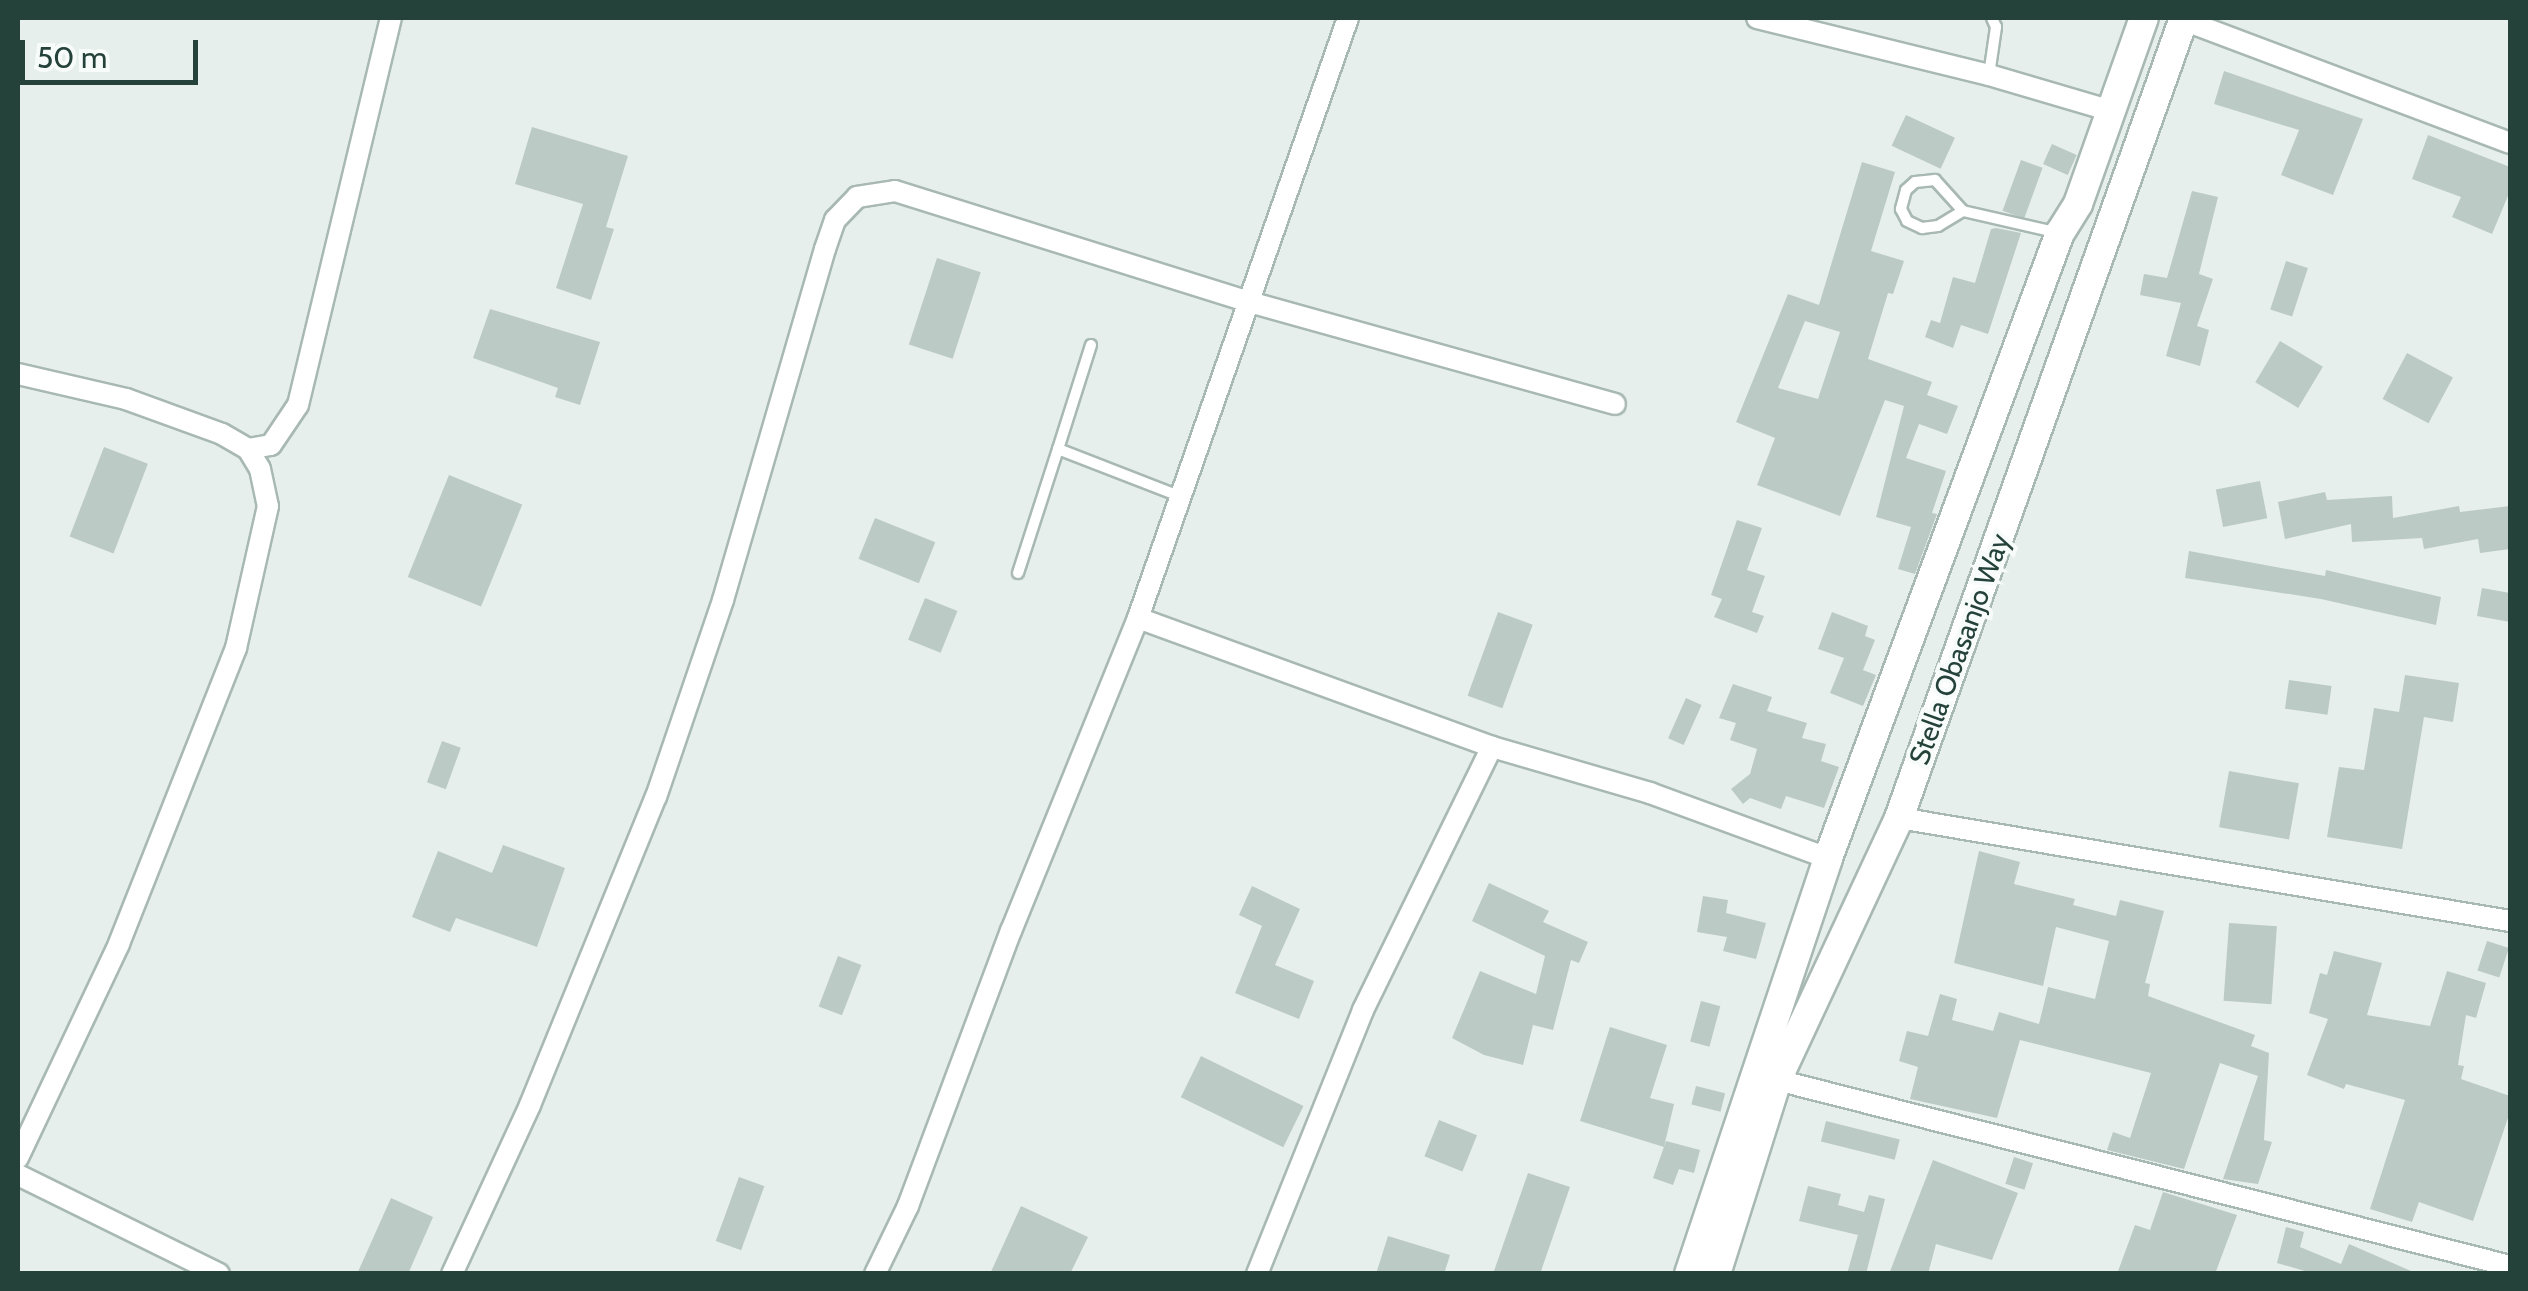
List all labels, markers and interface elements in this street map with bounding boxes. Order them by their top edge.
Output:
scale bar [25,20,202,82]
text: 50 m [37,39,107,76]
street label: Stella Obasanjo Way [1902,529,2016,769]

